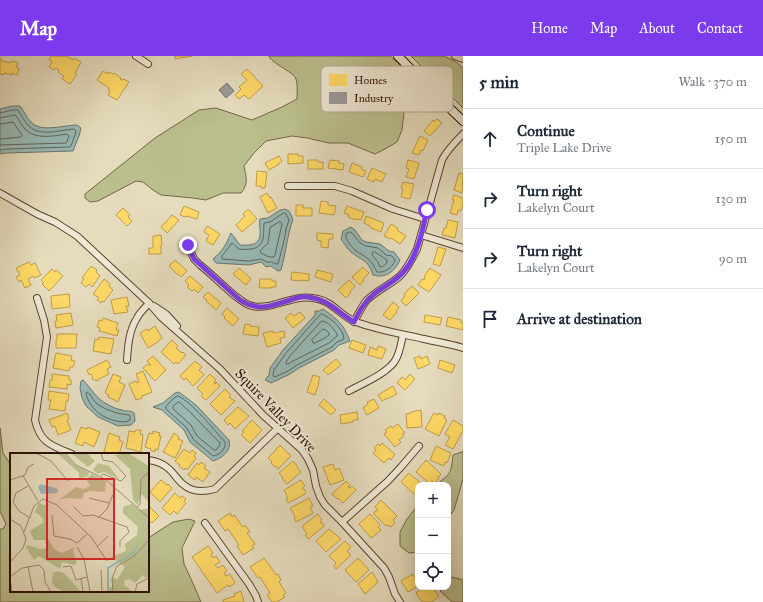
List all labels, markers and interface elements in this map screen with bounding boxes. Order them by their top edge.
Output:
text: Map [20,17,57,40]
text: Home [531,20,568,37]
text: Map [590,20,617,37]
text: About [639,20,675,37]
text: Contact [697,20,743,37]
legend [321,66,453,112]
text: 5 min [479,72,519,93]
text: Homes [354,74,387,87]
text: Walk · 370 m [678,74,747,90]
text: Industry [354,92,394,105]
text: Continue [517,122,575,140]
icon: ahead [479,128,501,150]
text: 150 m [715,131,747,147]
text: Triple Lake Drive [517,140,611,156]
text: Turn right [517,182,582,200]
icon: right [479,188,501,210]
text: 130 m [715,191,747,207]
text: Lakelyn Court [517,200,595,216]
route start [418,201,436,219]
route end [179,236,197,254]
text: Turn right [517,242,582,260]
icon: right [479,248,501,270]
text: 90 m [719,251,747,267]
text: Lakelyn Court [517,260,595,276]
icon: arrive [479,308,501,330]
text: Arrive at destination [517,310,642,328]
street label: Squire Valley Drive [231,365,320,457]
inset map [10,453,149,592]
map controls [415,482,451,590]
button: + [415,482,451,518]
button: − [415,518,451,554]
button: locate [415,554,451,590]

